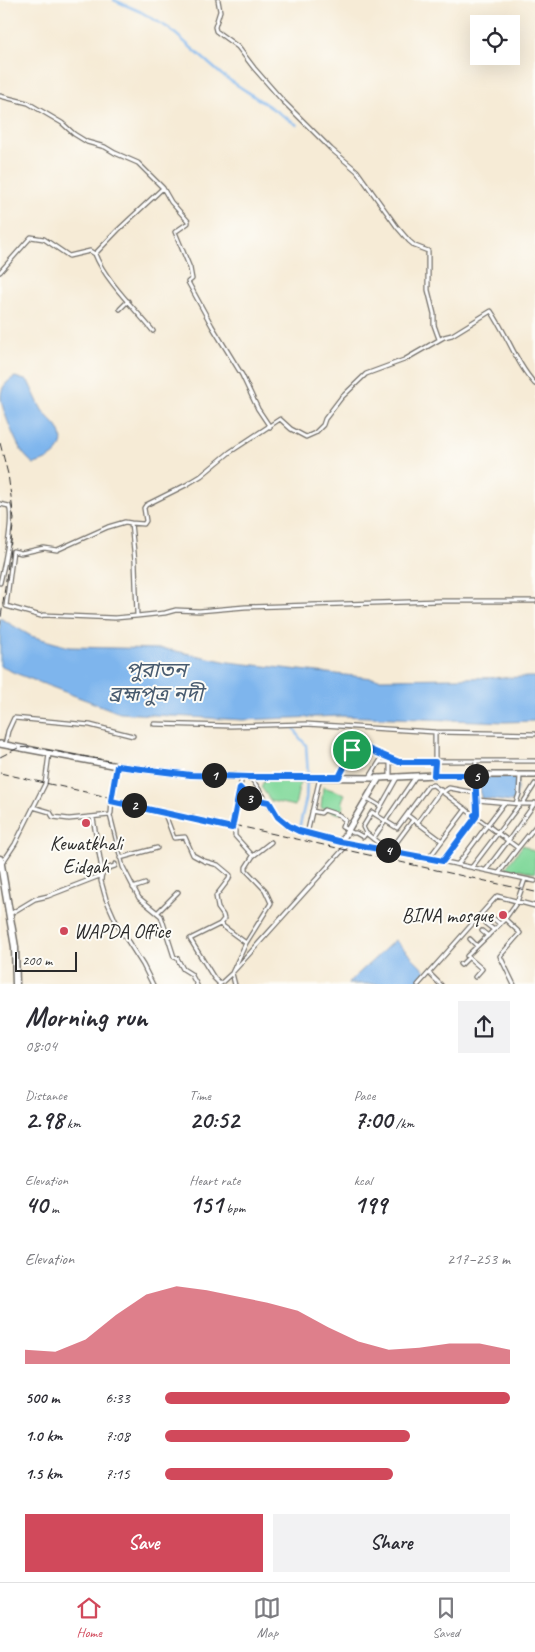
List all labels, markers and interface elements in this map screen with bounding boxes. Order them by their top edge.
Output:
map controls [470,15,520,65]
button: locate [470,15,520,65]
water label: পুরাতন ব্রহ্মপুত্র নদী [109,657,208,707]
pin [331,729,373,771]
icon: arrive [338,736,366,764]
pin: 1 [202,762,226,788]
pin: 5 [464,764,488,788]
text: 1 [211,767,218,784]
text: 5 [473,768,480,785]
pin: 3 [236,786,262,810]
text: 3 [246,790,253,807]
pin: 2 [122,792,146,818]
text: 2 [131,797,138,814]
marker: Kewatkhali Eidgah [80,817,92,829]
place label: Kewatkhali Eidgah [50,831,125,879]
pin: 4 [376,838,400,862]
text: 4 [385,842,392,859]
place label: BINA mosque [402,903,494,928]
marker: BINA mosque [497,909,509,921]
place label: WAPDA Office [74,919,172,944]
marker: WAPDA Office [58,925,70,937]
scale bar [15,949,78,973]
text: 200 m [22,952,52,969]
text: Morning run [25,999,147,1034]
button: share [458,1001,510,1053]
text: 08:04 [25,1036,57,1056]
text: Distance [25,1087,67,1104]
text: Time [189,1087,211,1104]
text: Pace [354,1087,375,1104]
text: 2.98 [25,1104,63,1136]
text: 20:52 [189,1104,239,1136]
text: 7:00 [354,1104,392,1136]
text: km [63,1115,80,1132]
text: /km [392,1115,414,1132]
text: Elevation [25,1172,68,1189]
text: Heart rate [189,1172,240,1189]
text: kcal [354,1172,372,1189]
text: 40 [25,1189,48,1221]
text: 151 [189,1189,223,1221]
text: 199 [354,1189,387,1221]
text: m [48,1200,59,1217]
text: bpm [223,1200,245,1217]
text: Elevation [25,1249,74,1269]
text: 217–253 m [447,1249,510,1269]
text: 500 m [25,1388,59,1408]
text: 6:33 [105,1388,130,1408]
text: 1.0 km [25,1426,62,1446]
text: 7:08 [105,1426,130,1446]
text: 1.5 km [25,1464,62,1484]
text: 7:15 [105,1464,130,1484]
button: Save [25,1514,263,1572]
button: Share [273,1514,510,1572]
tab: Home [75,1594,103,1641]
tab: Map [253,1594,281,1641]
tab: Saved [432,1594,460,1641]

